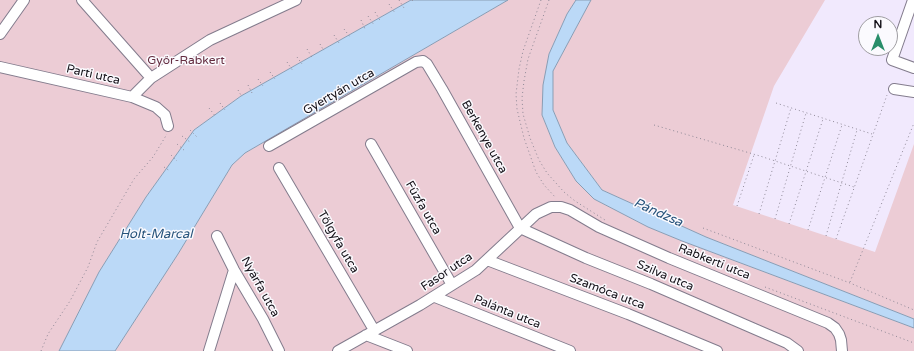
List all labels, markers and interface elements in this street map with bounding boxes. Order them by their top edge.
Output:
north arrow [858,16,898,56]
text: N [874,18,882,31]
park label: Győr-Rabkert [147,54,225,68]
street label: Parti utca [65,62,121,88]
street label: Gyertyán utca [301,66,377,118]
street label: Berkenye utca [458,98,510,176]
street label: Fűzfa utca [402,179,444,237]
water label: Pándzsa [631,195,685,231]
street label: Tölgyfa utca [314,208,362,276]
water label: Holt-Marcal [119,227,193,243]
street label: Rabkerti utca [676,241,752,283]
street label: Fasor utca [419,250,475,294]
street label: Nyárfa utca [238,254,282,320]
street label: Szilva utca [634,258,696,294]
street label: Szamóca utca [567,271,647,313]
street label: Palánta utca [471,292,543,332]

